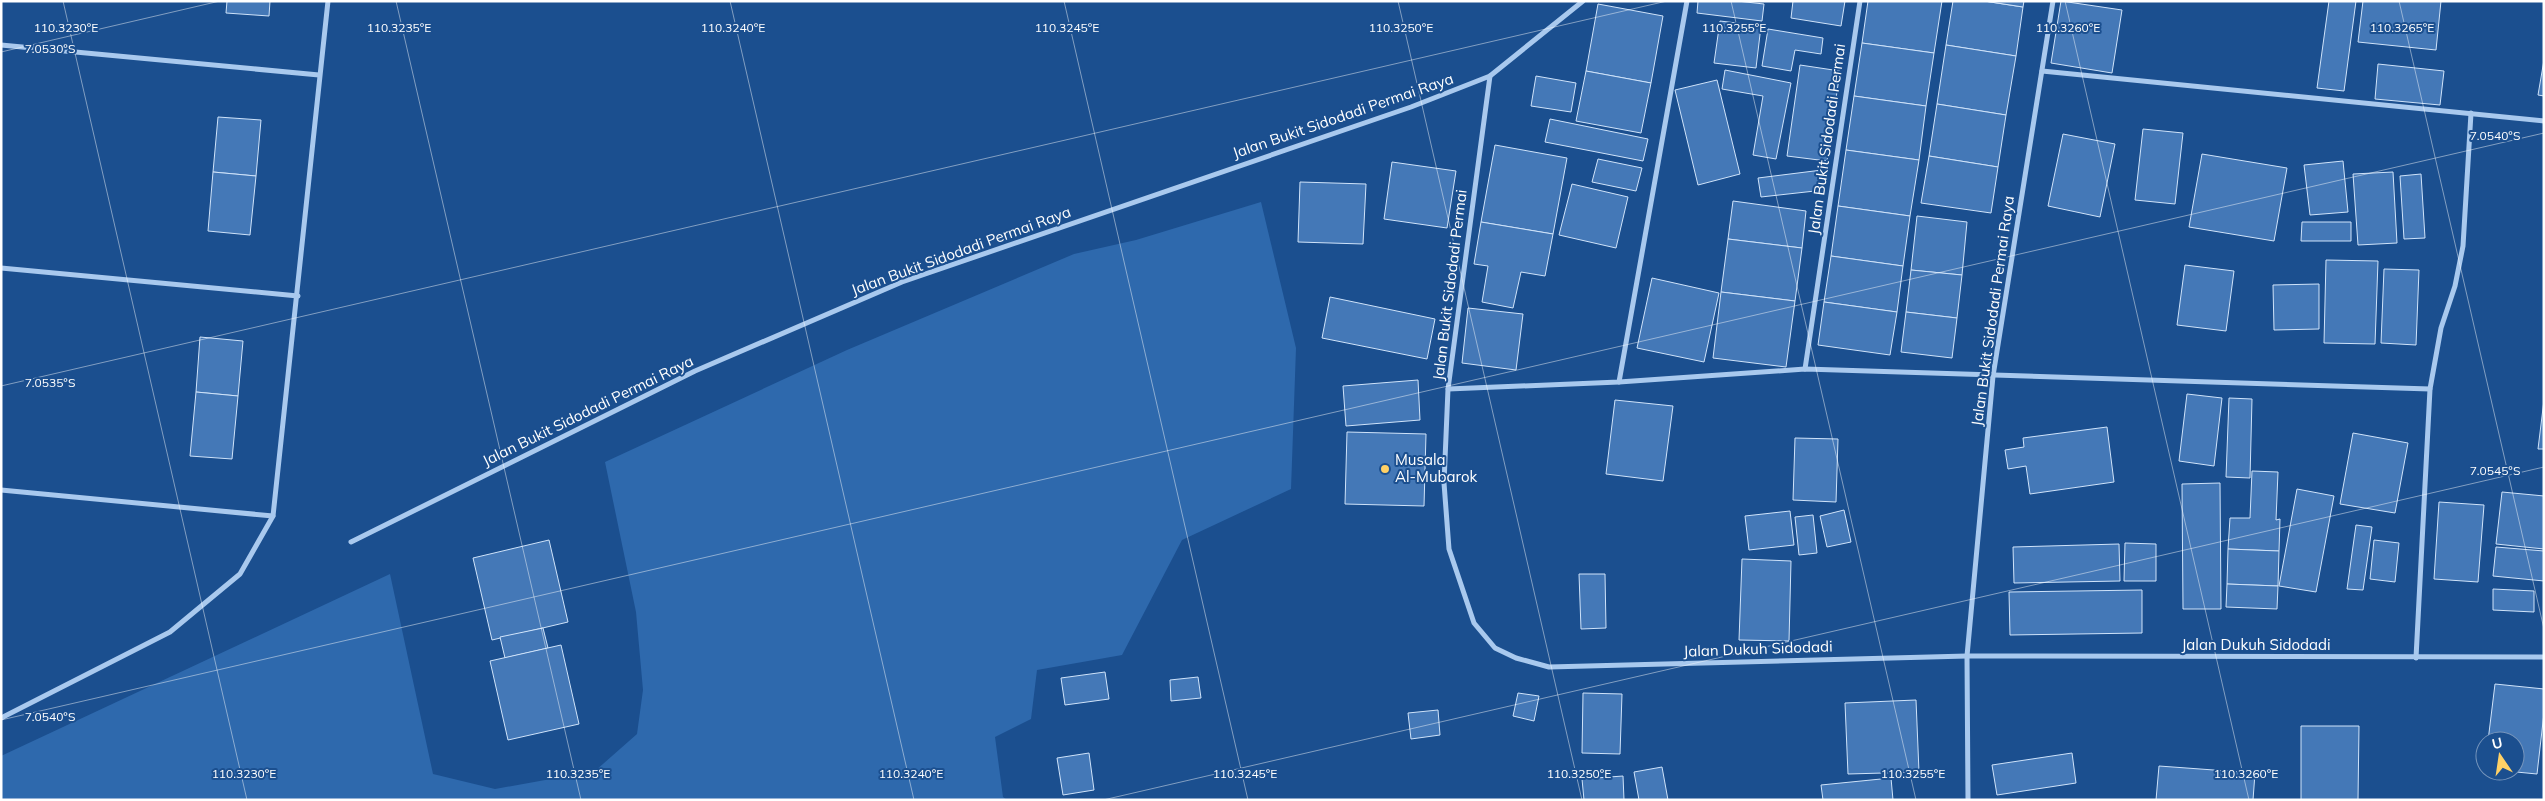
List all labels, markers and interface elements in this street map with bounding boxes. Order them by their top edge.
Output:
text: 110.3230°E [34,20,98,35]
text: 110.3235°E [367,20,431,35]
text: 110.3240°E [701,20,765,35]
text: 110.3245°E [1035,20,1099,35]
text: 110.3250°E [1369,20,1433,35]
text: 110.3255°E [1702,20,1766,35]
text: 110.3260°E [2036,20,2100,35]
text: 110.3265°E [2370,20,2434,35]
text: 7.0530°S [25,41,75,56]
street label: Jalan Bukit Sidodadi Permai [1804,42,1849,235]
street label: Jalan Bukit Sidodadi Permai Raya [1230,69,1456,162]
text: 7.0540°S [2470,128,2520,143]
street label: Jalan Bukit Sidodadi Permai [1428,188,1471,382]
street label: Jalan Bukit Sidodadi Permai Raya [1967,195,2018,427]
street label: Jalan Bukit Sidodadi Permai Raya [848,202,1073,299]
street label: Jalan Bukit Sidodadi Permai Raya [479,351,696,470]
text: 7.0535°S [25,375,75,390]
place label: Musala Al-Mubarok [1395,450,1477,486]
marker: Musala Al-Mubarok [1379,463,1391,475]
text: 7.0545°S [2470,463,2520,478]
street label: Jalan Dukuh Sidodadi [2181,635,2331,654]
street label: Jalan Dukuh Sidodadi [1683,636,1833,661]
text: 7.0540°S [25,709,75,724]
north arrow [2475,731,2525,781]
text: U [2490,733,2504,753]
text: 110.3230°E [212,766,276,781]
text: 110.3235°E [546,766,610,781]
text: 110.3240°E [879,766,943,781]
text: 110.3245°E [1213,766,1277,781]
text: 110.3250°E [1547,766,1611,781]
text: 110.3255°E [1881,766,1945,781]
text: 110.3260°E [2214,766,2278,781]

